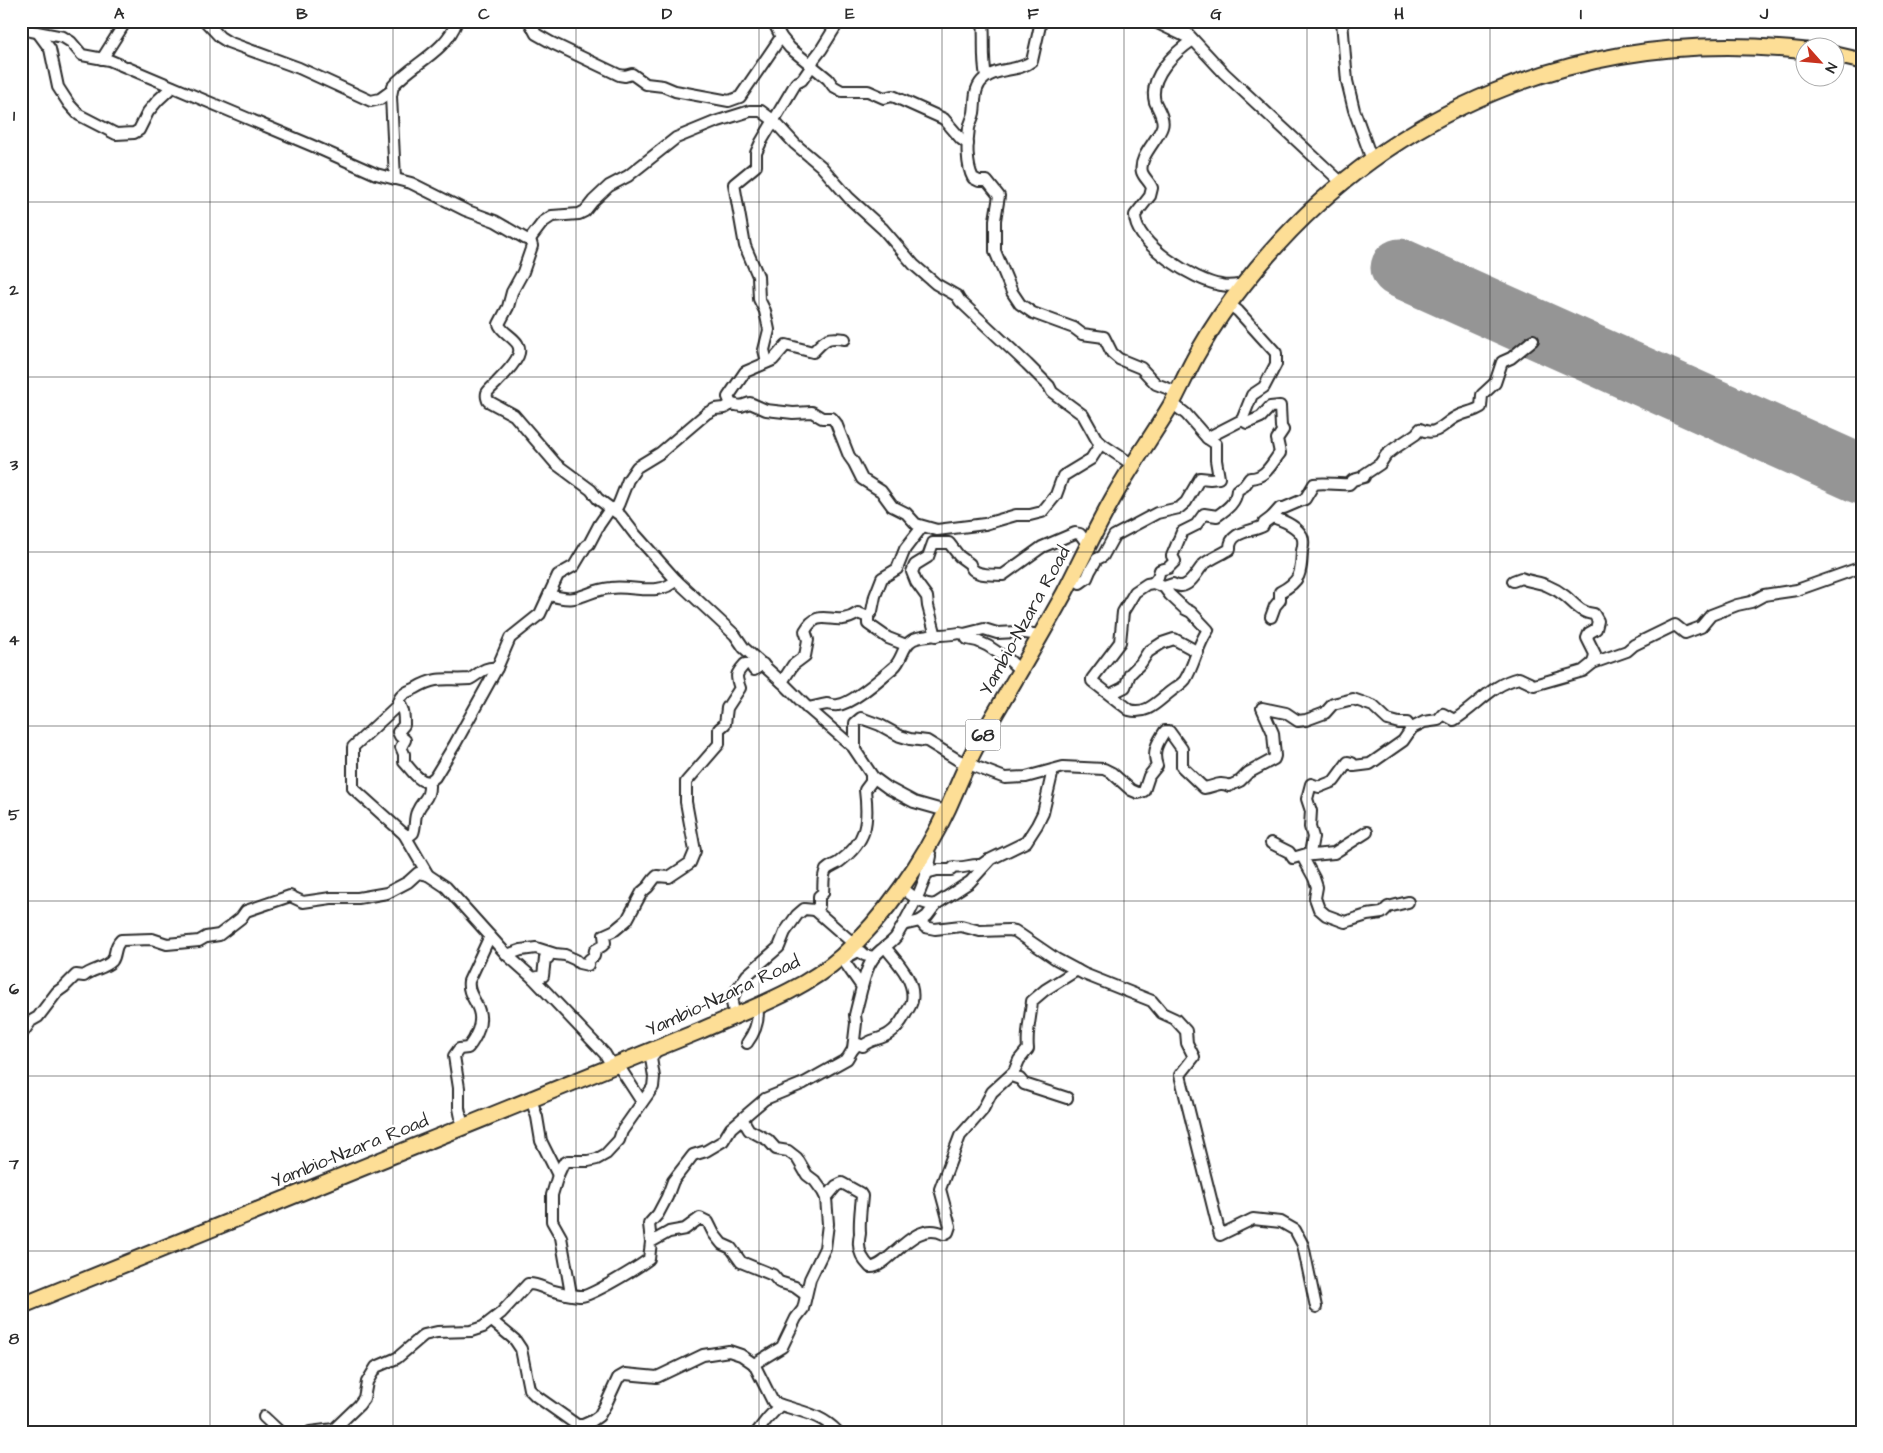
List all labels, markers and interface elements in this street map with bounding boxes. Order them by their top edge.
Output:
text: A [114,3,125,25]
text: B [296,3,308,25]
text: C [478,3,490,25]
text: D [662,3,673,25]
text: E [845,3,855,25]
text: F [1027,3,1039,25]
text: G [1210,3,1222,25]
text: H [1394,3,1404,25]
text: I [1580,3,1582,25]
text: J [1759,3,1769,25]
north arrow [1796,38,1846,88]
text: N [1820,59,1842,76]
text: 1 [13,105,16,127]
text: 2 [8,279,19,301]
text: 3 [9,454,19,476]
street label: Yambio-Nzara Road [973,541,1077,701]
text: 4 [9,629,20,651]
road number: 68 [966,720,1000,750]
text: 5 [8,804,20,826]
street label: Yambio-Nzara Road [642,948,805,1044]
text: 6 [9,978,19,1000]
street label: Yambio-Nzara Road [267,1107,433,1195]
text: 7 [8,1153,19,1175]
text: 8 [9,1328,20,1350]

